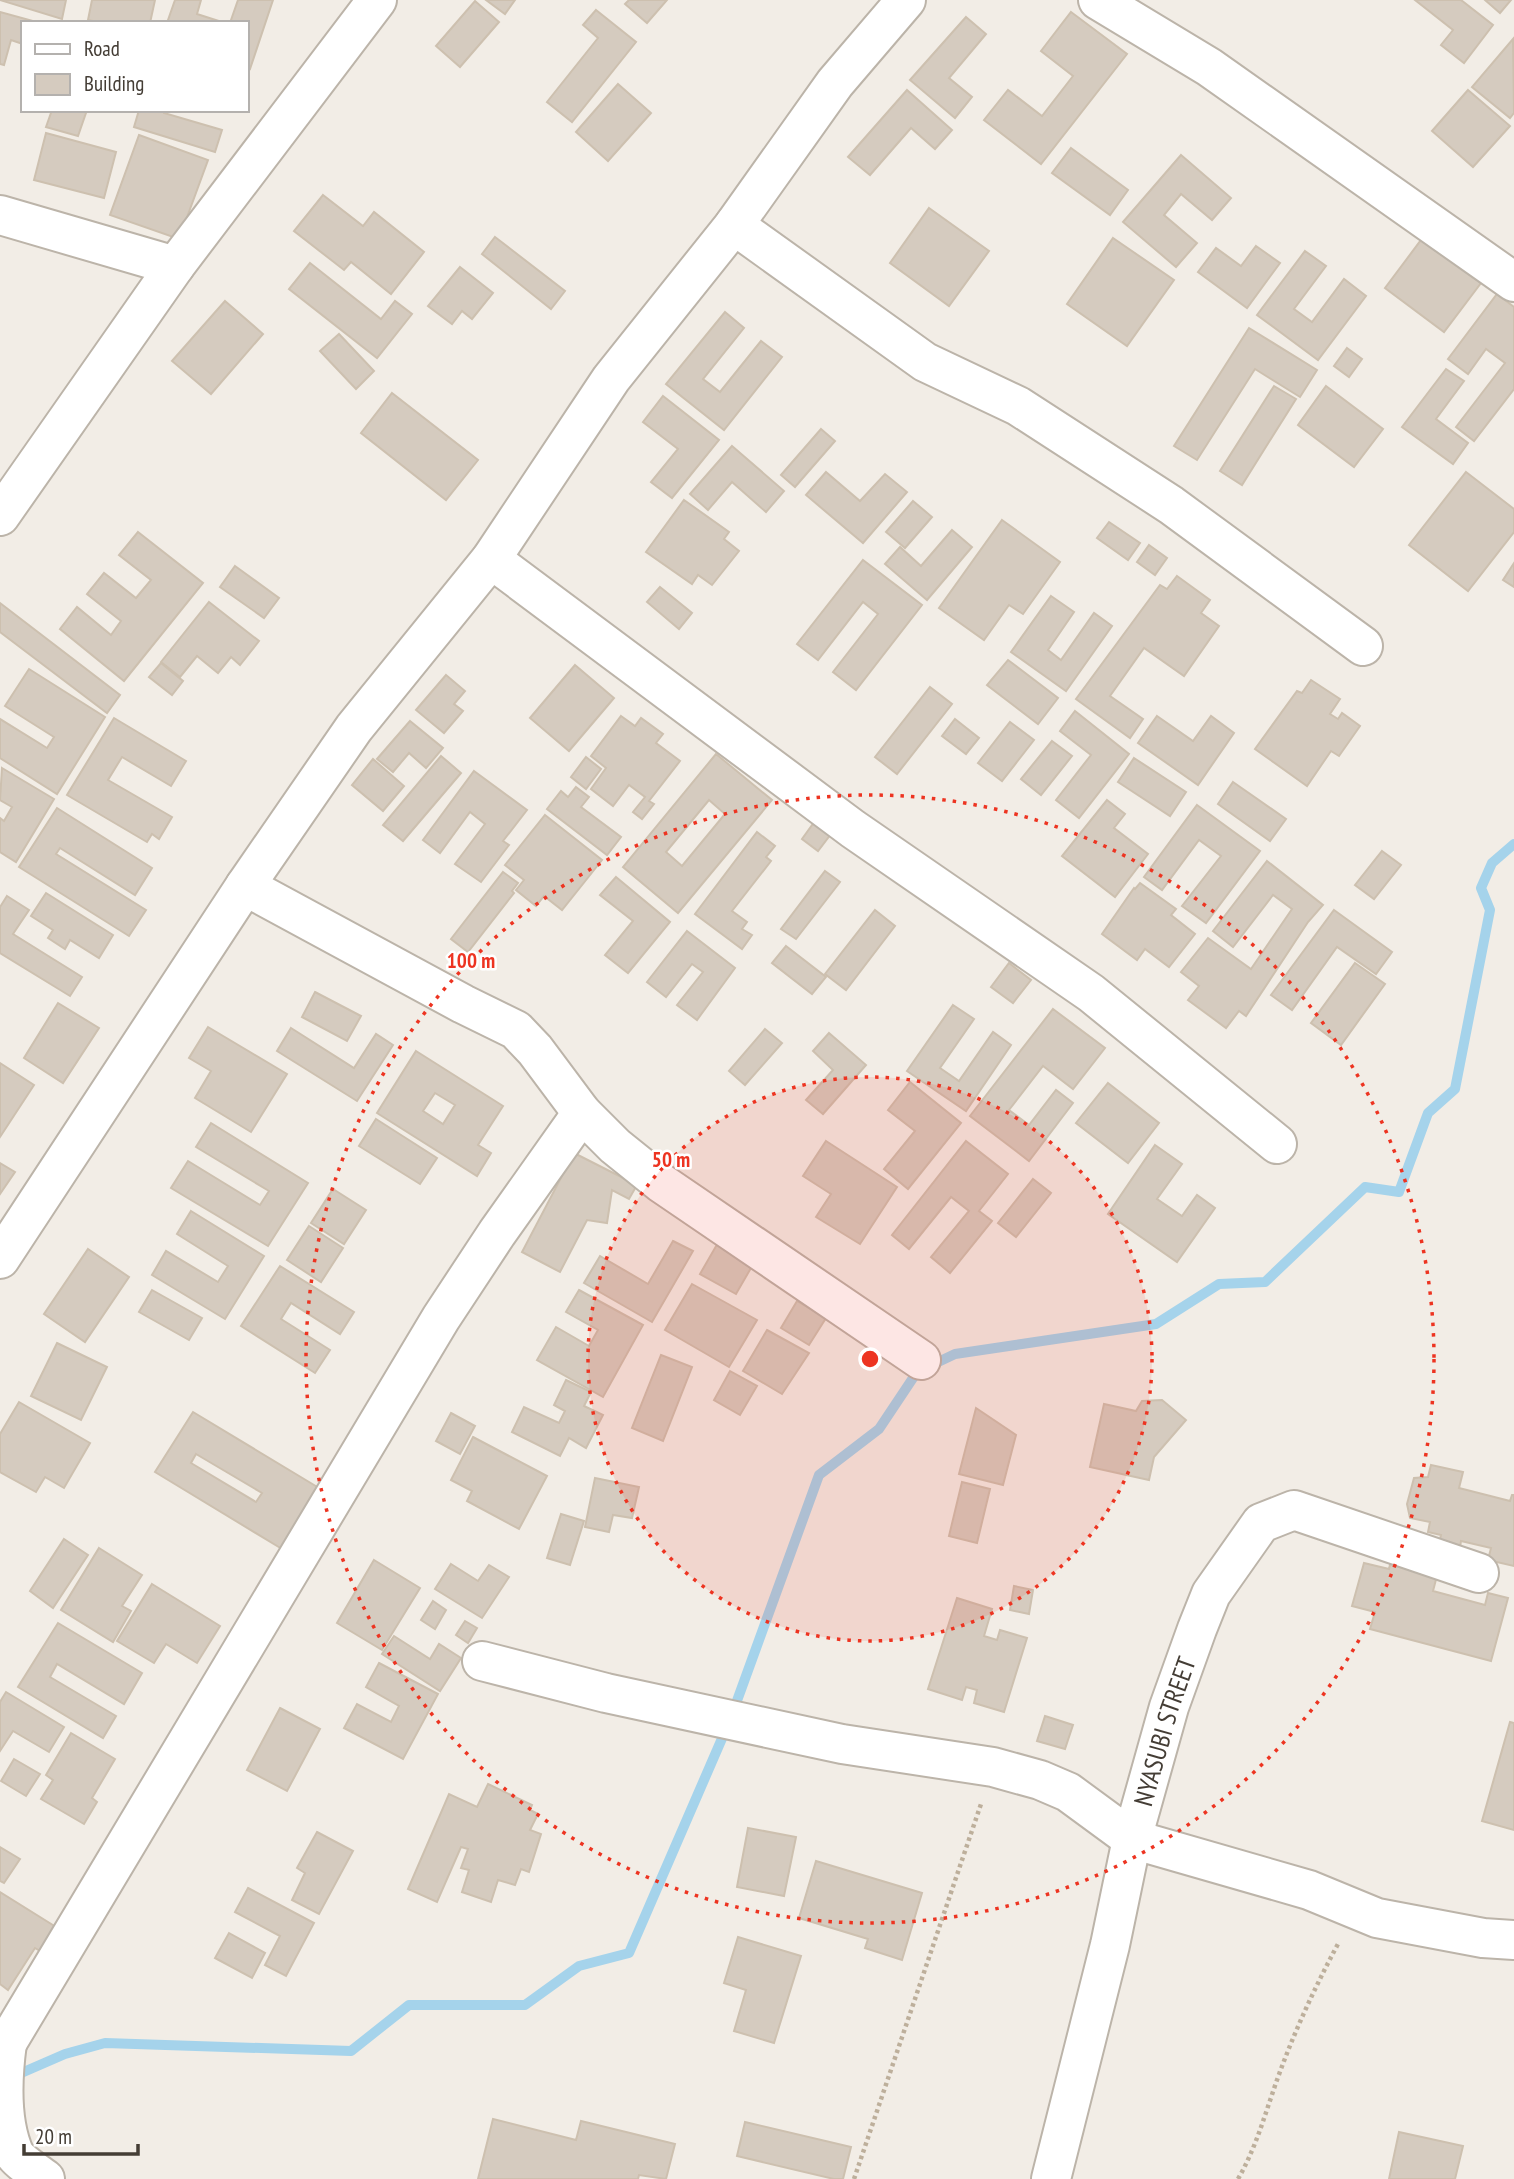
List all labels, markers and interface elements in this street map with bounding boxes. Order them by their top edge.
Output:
legend [21,21,248,112]
text: Road [84,35,120,62]
text: Building [84,70,144,97]
text: 100 m [447,947,495,974]
text: 50 m [652,1146,690,1173]
centre of rings [858,1347,882,1371]
street label: NYASUBI STREET [1126,1652,1202,1810]
scale bar [24,2112,138,2156]
text: 20 m [35,2123,72,2150]

